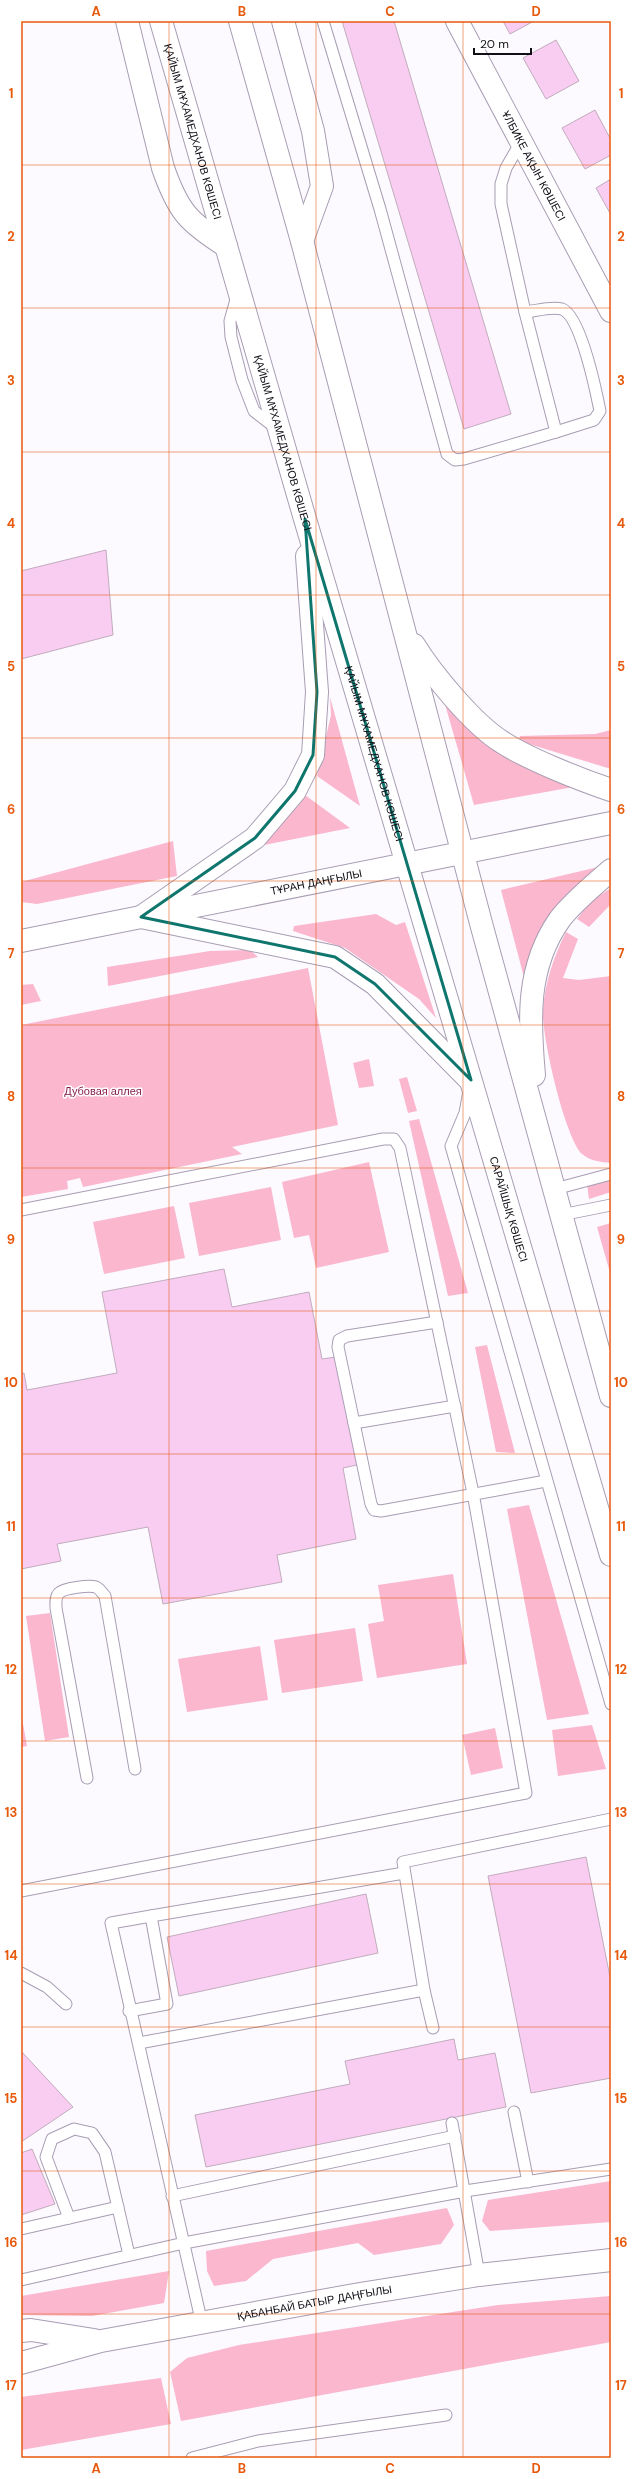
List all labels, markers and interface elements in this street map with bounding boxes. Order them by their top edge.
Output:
text: A [91,3,101,20]
text: B [238,3,246,20]
text: C [385,3,395,20]
text: D [531,3,541,20]
scale bar [474,30,531,56]
text: 20 m [480,36,509,52]
street label: ҚАЙЫМ МҰХАМЕДХАНОВ КӨШЕСІ [161,42,225,221]
text: 1 [9,85,13,102]
text: 1 [619,85,623,102]
street label: ҰЛБИКЕ АҚЫН КӨШЕСІ [499,108,569,223]
text: 2 [7,228,15,245]
text: 2 [617,228,625,245]
street label: ҚАЙЫМ МҰХАМЕДХАНОВ КӨШЕСІ [251,353,315,532]
text: 3 [7,372,15,389]
text: 3 [617,372,625,389]
text: 4 [7,515,15,532]
text: 4 [617,515,625,532]
text: 5 [7,658,15,675]
text: 5 [617,658,625,675]
street label: ҚАЙЫМ МҰХАМЕДХАНОВ КӨШЕСІ [342,664,407,843]
text: 6 [7,801,15,818]
text: 6 [617,801,625,818]
street label: ТҰРАН ДАҢҒЫЛЫ [269,866,363,898]
text: 7 [8,945,15,962]
text: 7 [618,945,625,962]
park label: Дубовая аллея [64,1084,142,1098]
text: 8 [7,1088,15,1105]
text: 8 [617,1088,625,1105]
street label: САРАЙШЫҚ КӨШЕСІ [487,1155,531,1264]
text: 9 [7,1231,15,1248]
text: 9 [617,1231,625,1248]
text: 10 [4,1374,18,1391]
text: 10 [614,1374,628,1391]
text: 11 [6,1518,16,1535]
text: 11 [616,1518,626,1535]
text: 12 [5,1661,17,1678]
text: 12 [615,1661,627,1678]
text: 13 [5,1804,17,1821]
text: 13 [615,1804,627,1821]
text: 14 [4,1947,18,1964]
text: 14 [614,1947,628,1964]
text: 15 [5,2090,17,2107]
text: 15 [615,2090,627,2107]
text: 16 [5,2234,17,2251]
text: 16 [615,2234,627,2251]
street label: ҚАБАНБАЙ БАТЫР ДАҢҒЫЛЫ [236,2282,393,2323]
text: 17 [5,2377,17,2394]
text: 17 [615,2377,627,2394]
text: A [91,2460,101,2477]
text: B [238,2460,246,2477]
text: C [385,2460,395,2477]
text: D [531,2460,541,2477]

